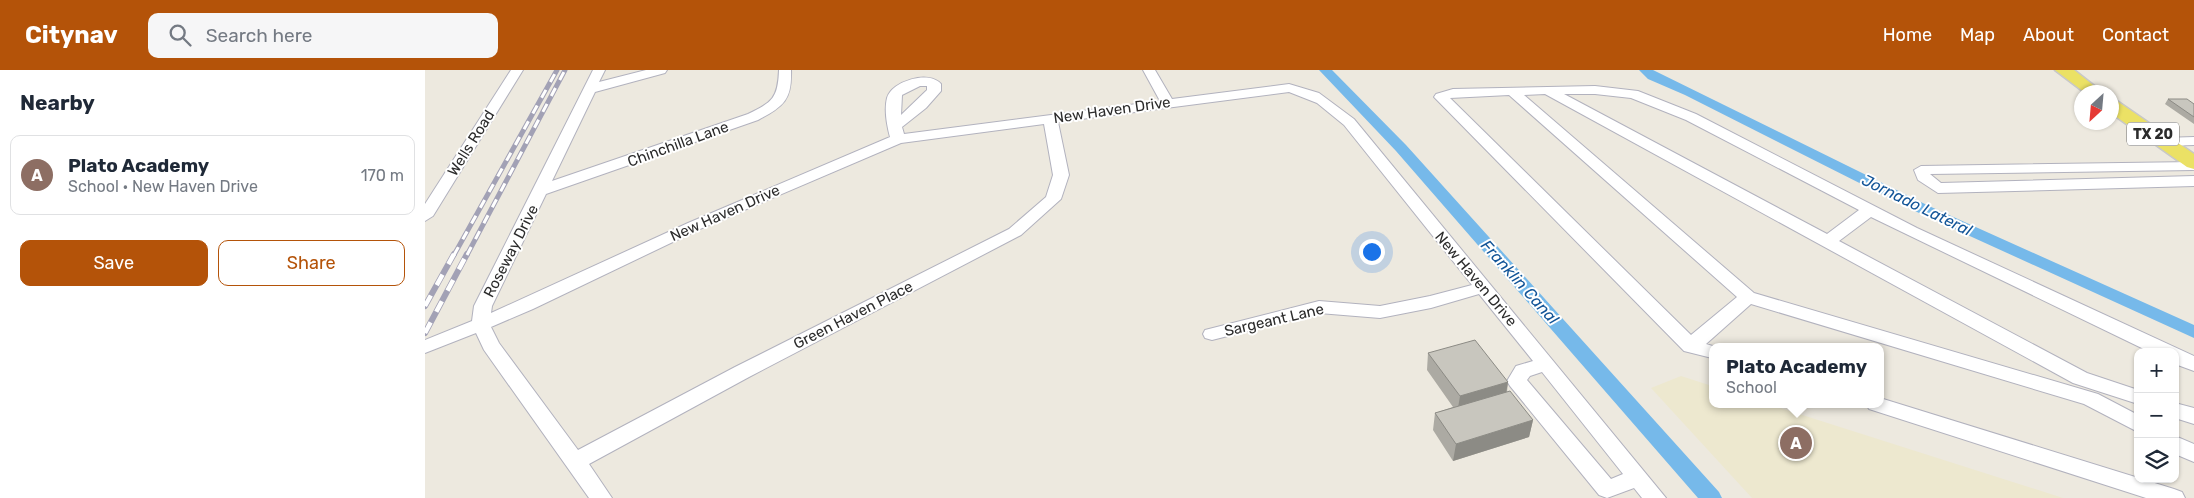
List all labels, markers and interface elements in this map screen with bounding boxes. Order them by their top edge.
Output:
search box [148,13,498,58]
text: Citynav [25,21,118,49]
icon: search [166,21,194,49]
text: Search here [206,24,312,47]
text: Home [1883,24,1932,46]
text: Map [1960,24,1995,46]
text: About [2023,24,2074,46]
text: Contact [2102,24,2169,46]
north arrow [2074,85,2119,130]
text: Nearby [20,90,95,115]
street label: New Haven Drive [1052,93,1172,127]
street label: Wells Road [444,107,498,179]
street label: Chinchilla Lane [625,117,731,171]
road number: TX 20 [2127,122,2179,146]
text: Plato Academy [68,154,209,177]
text: A [31,166,43,185]
text: 170 m [361,166,404,185]
water label: Jornado Lateral [1859,170,1976,240]
text: School · New Haven Drive [68,177,258,196]
street label: New Haven Drive [667,181,783,245]
street label: Roseway Drive [480,202,542,300]
street label: New Haven Drive [1431,228,1521,330]
water label: Franklin Canal [1477,236,1564,329]
your location [1359,239,1385,265]
button: Save [20,240,208,286]
button: Share [218,240,405,286]
street label: Green Haven Place [790,277,916,353]
street label: Sargeant Lane [1223,300,1325,340]
popup [1709,343,1884,408]
map controls [2134,348,2179,483]
button: + [2134,348,2179,393]
text: Plato Academy [1726,355,1867,378]
text: School [1726,378,1777,397]
button: − [2134,393,2179,438]
pin: A [1780,424,1812,462]
button: layers [2134,438,2179,483]

